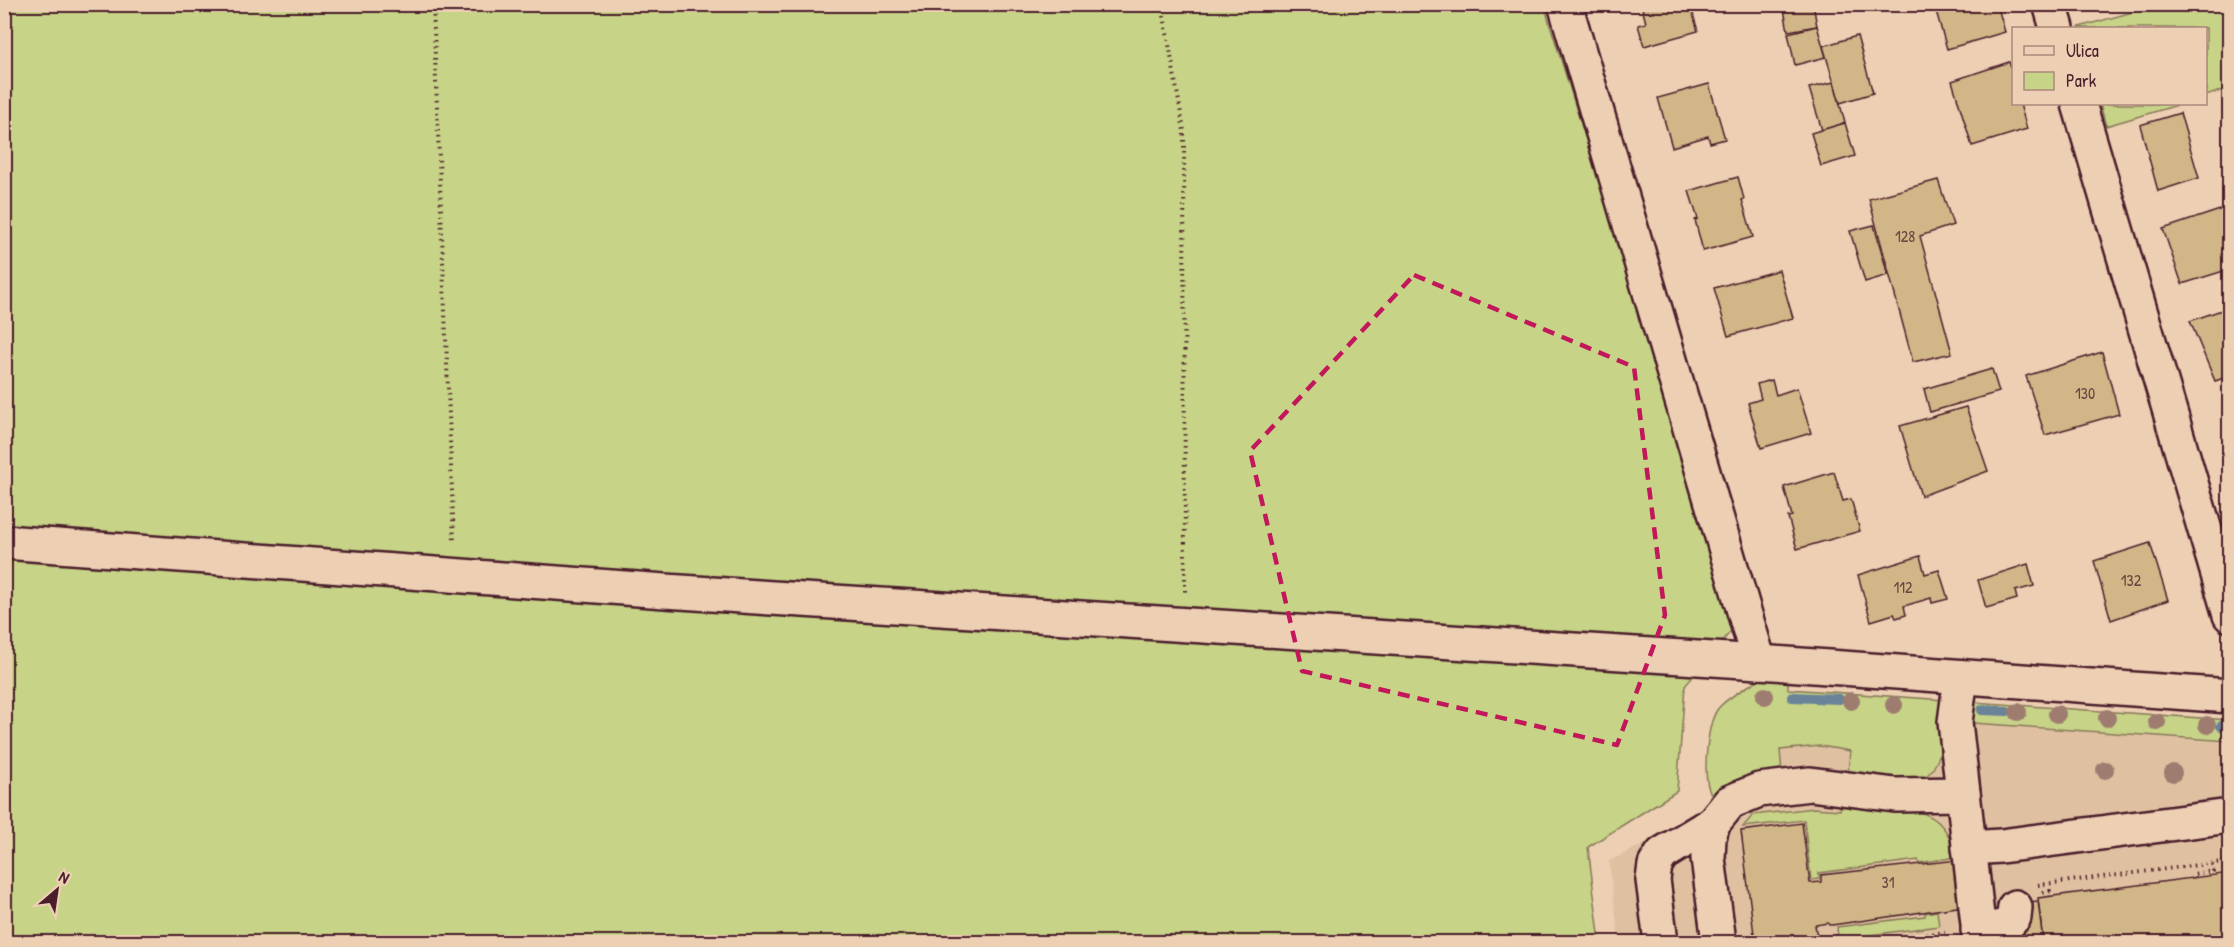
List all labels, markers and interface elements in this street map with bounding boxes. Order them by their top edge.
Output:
legend [2012,27,2207,105]
text: Ulica [2066,38,2099,63]
text: Park [2066,68,2097,93]
house number: 128 [1895,225,1915,247]
house number: 130 [2075,382,2095,404]
house number: 132 [2121,569,2142,591]
house number: 112 [1893,576,1913,598]
north arrow [27,860,87,920]
text: N [55,865,74,889]
house number: 31 [1882,871,1895,893]

